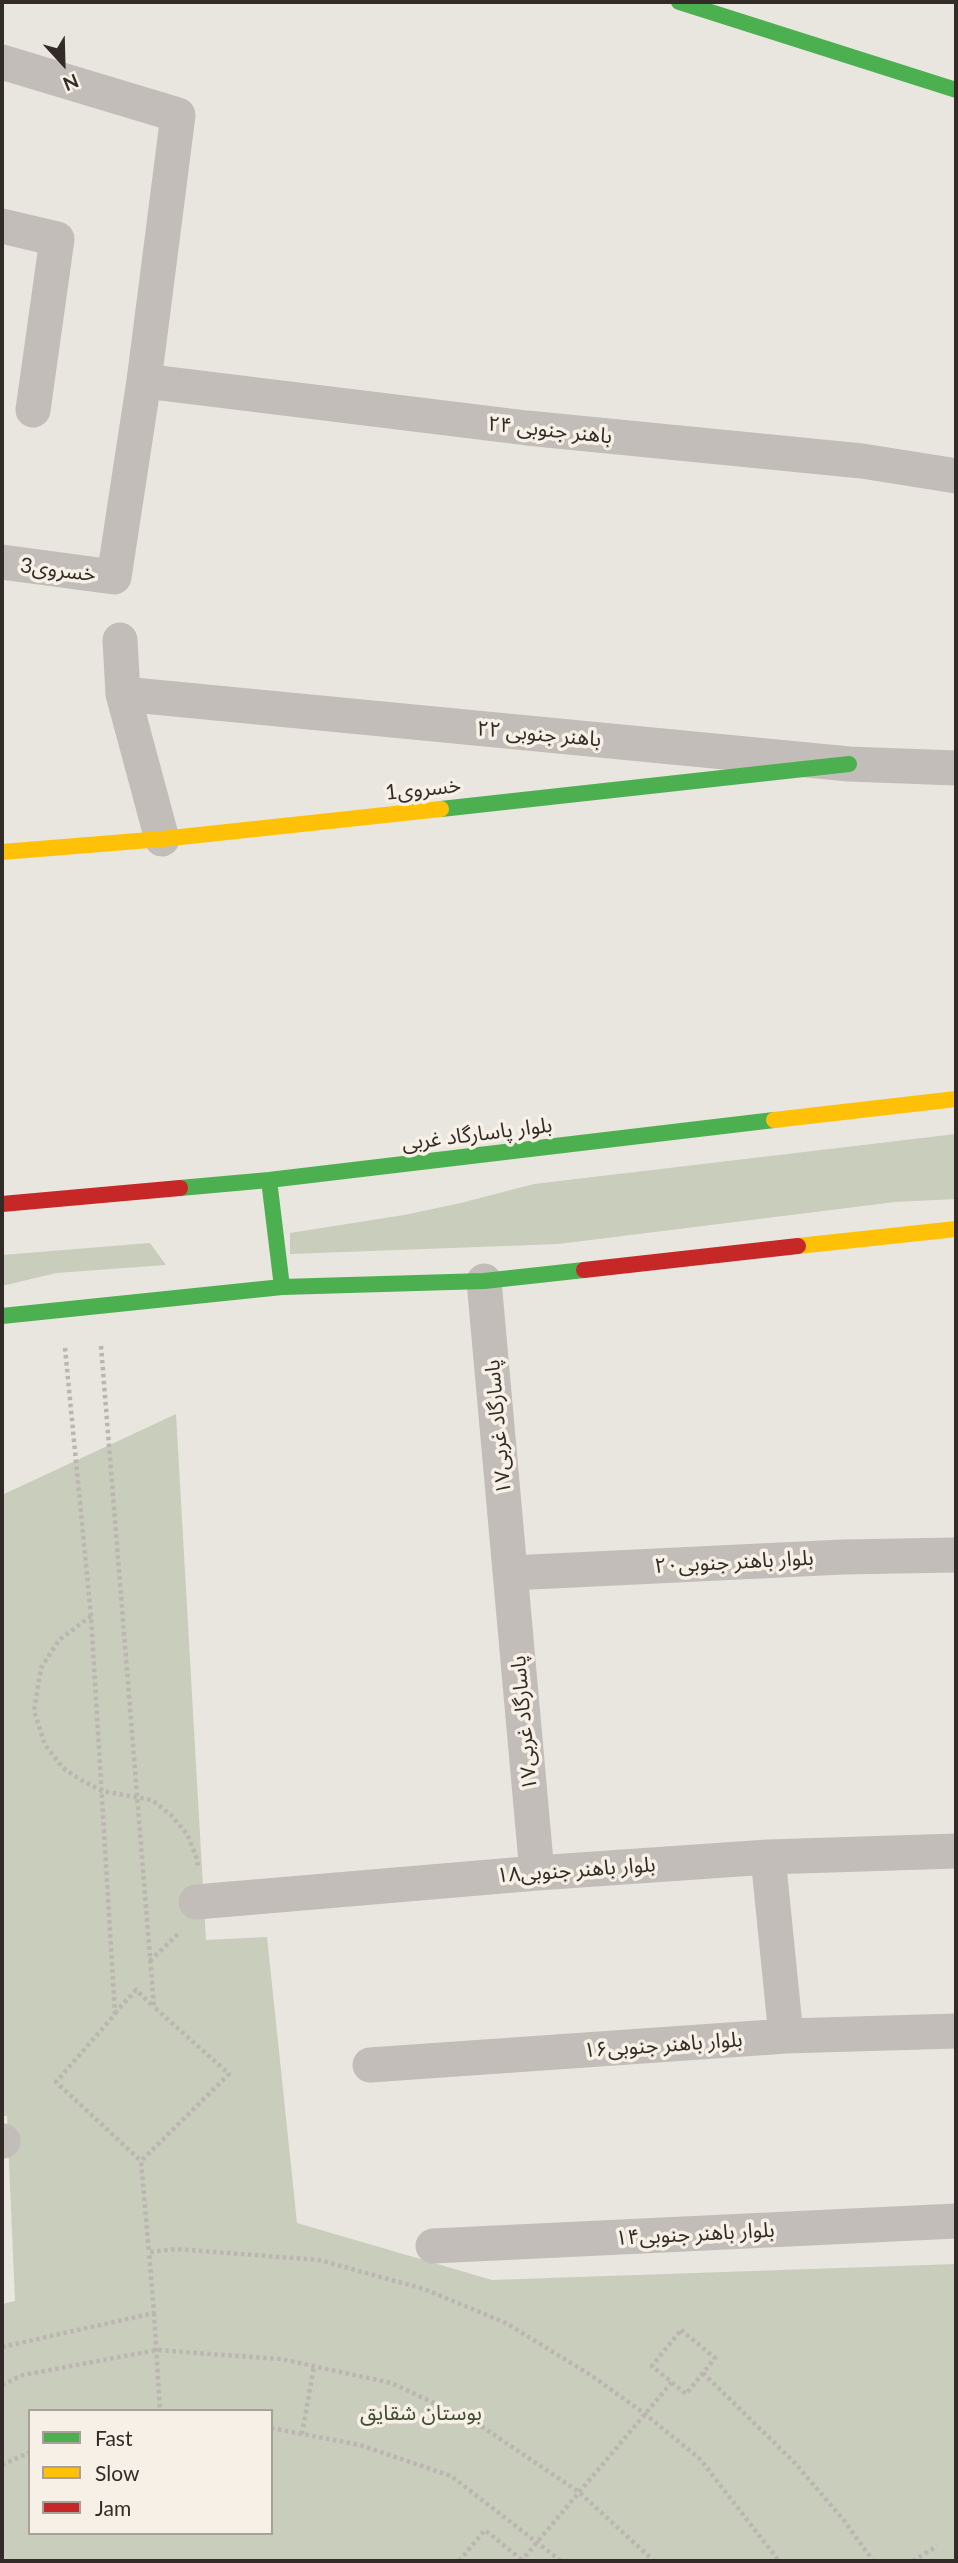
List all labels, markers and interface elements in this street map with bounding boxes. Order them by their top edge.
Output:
north arrow [28,28,98,98]
text: N [60,70,82,96]
street label: ۲۴ باهنر جنوبی [487,411,613,449]
street label: 3خسروى [19,553,97,587]
street label: ۲۲ باهنر جنوبی [476,716,602,752]
street label: خسروى1 [384,772,462,806]
street label: بلوار پاسارگاد غربی [400,1112,554,1156]
street label: پاسارگاد غربی۱۷ [480,1358,516,1496]
street label: بلوار باهنر جنوبی۲۰ [654,1545,814,1579]
street label: ۱۷پاسارگاد غربی [506,1654,542,1792]
street label: ۱۸بلوار باهنر جنوبی [496,1852,656,1888]
street label: بلوار باهنر جنوبی۱۶ [583,2027,743,2063]
street label: بلوار باهنر جنوبی۱۴ [615,2217,775,2251]
park label: بوستان شقایق [360,2400,482,2426]
legend [28,2409,273,2535]
text: Fast [95,2425,132,2450]
text: Slow [95,2460,139,2485]
text: Jam [95,2495,131,2520]

